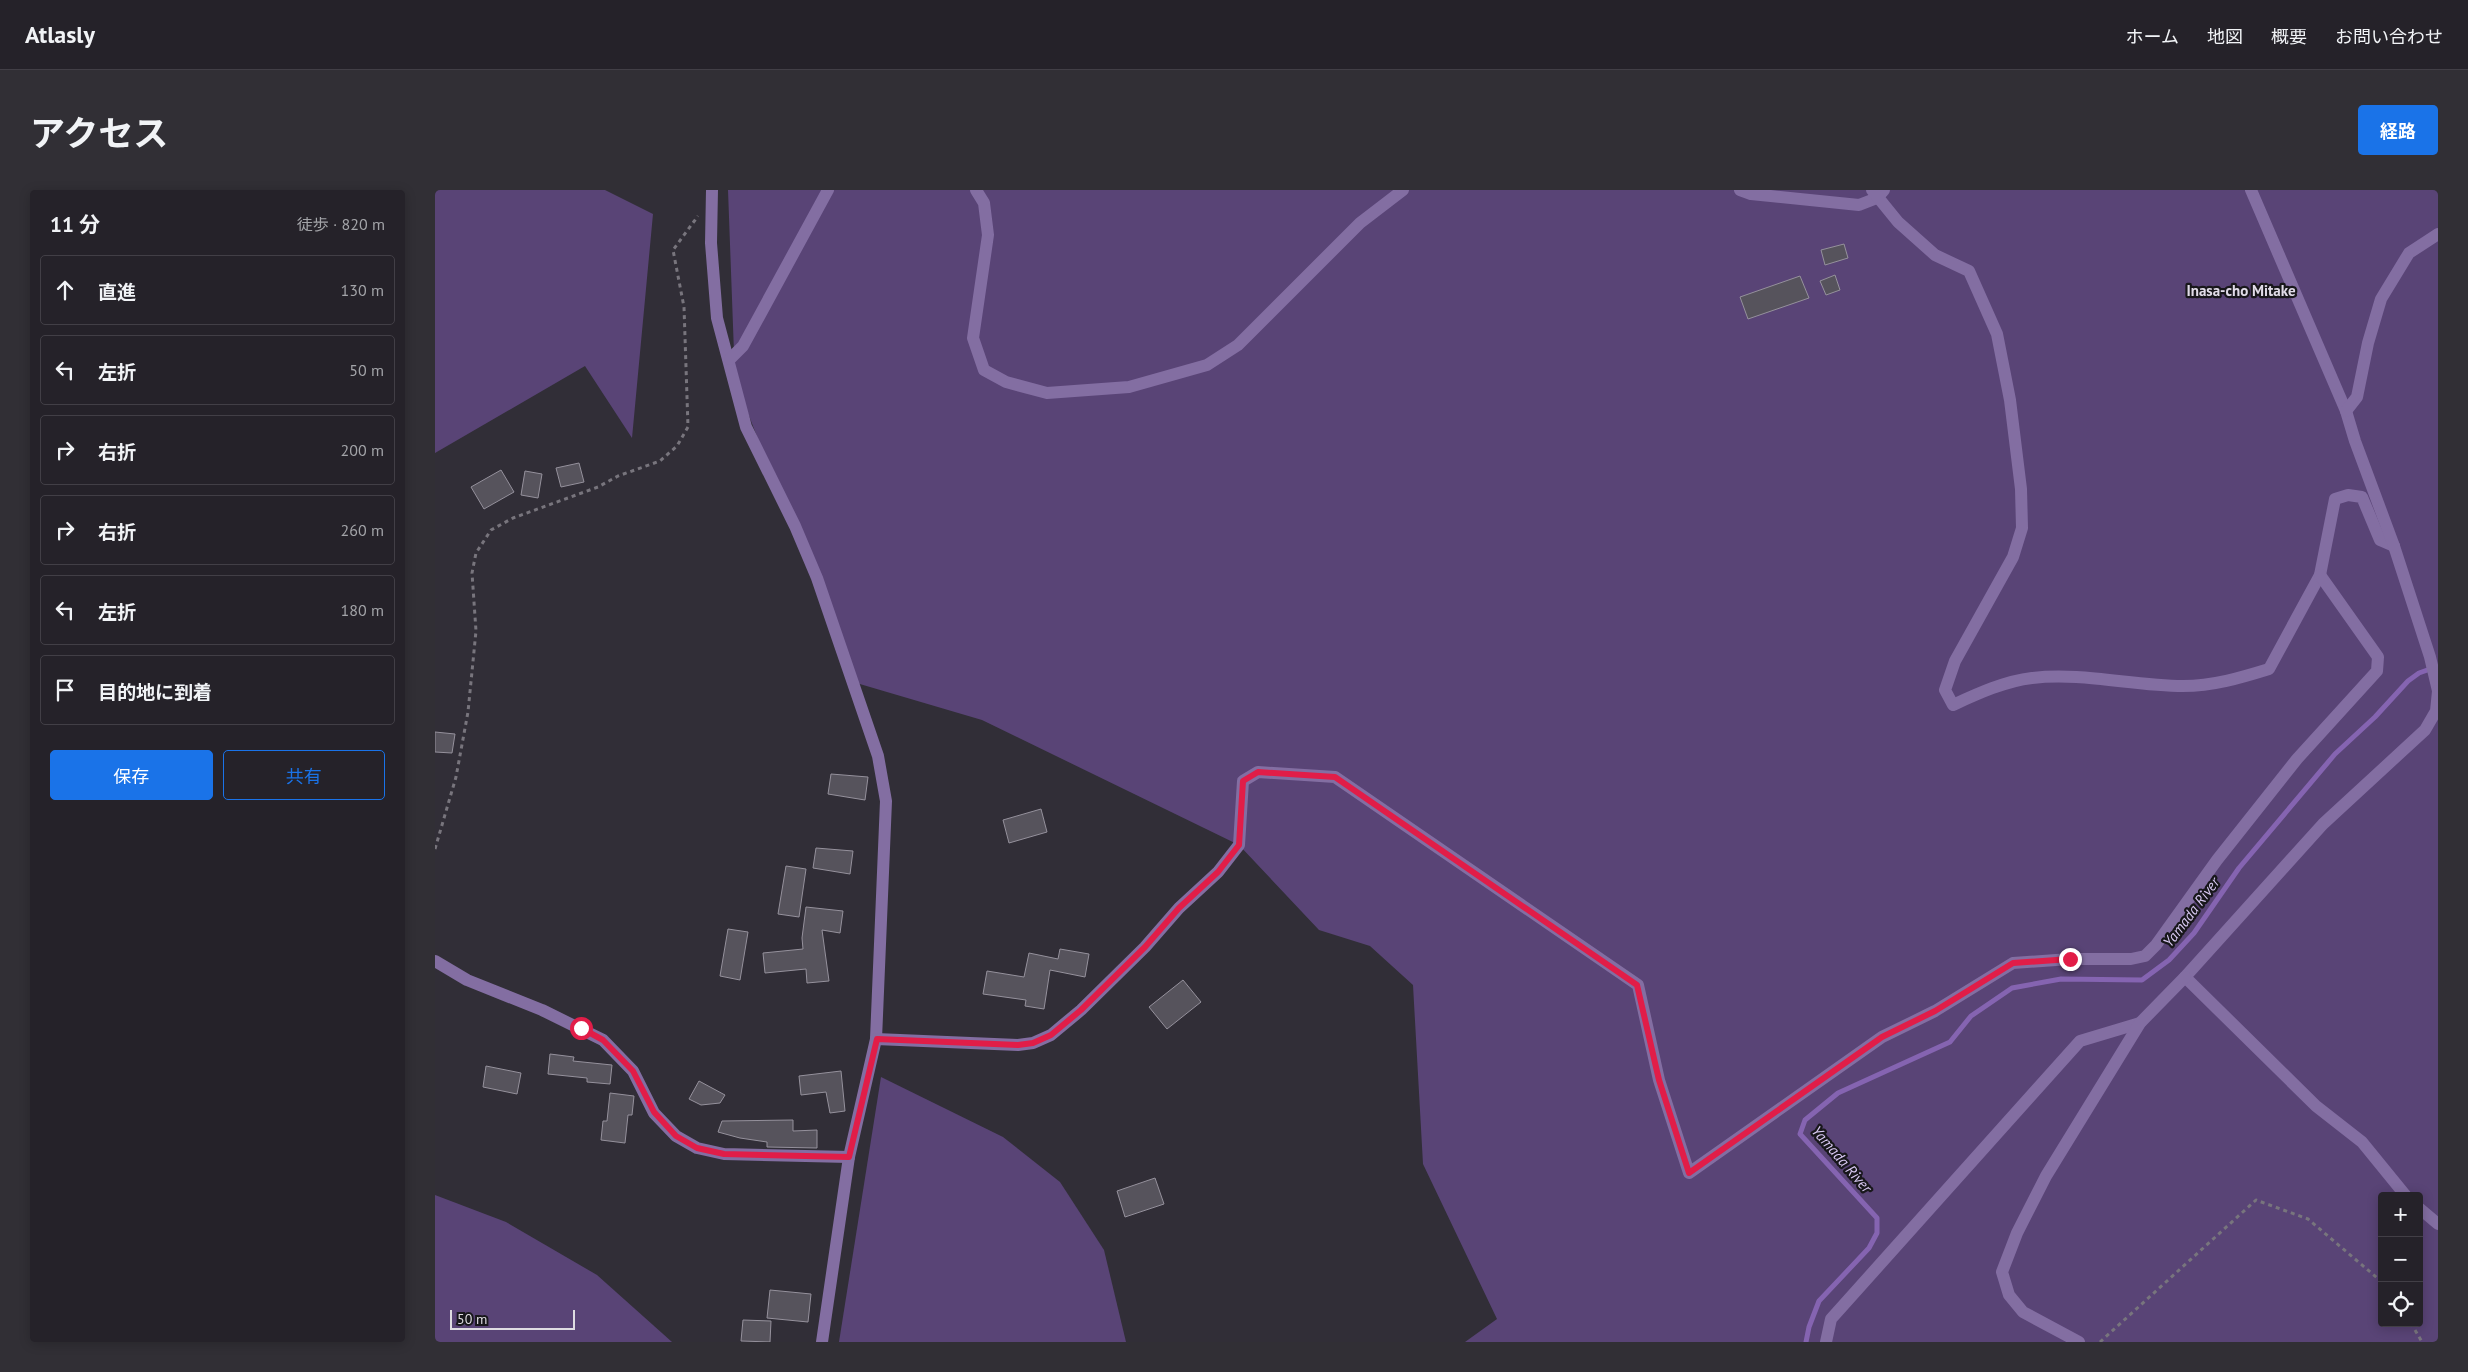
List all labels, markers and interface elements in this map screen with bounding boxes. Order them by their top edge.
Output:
text: Atlasly [25,19,95,50]
text: ホーム [2126,25,2179,48]
text: 地図 [2207,25,2243,48]
text: 概要 [2271,25,2307,48]
text: お問い合わせ [2335,25,2443,48]
button: 経路 [2358,105,2438,155]
text: アクセス [30,110,168,156]
text: 11 分 [50,211,100,238]
text: 徒歩 · 820 m [297,214,385,234]
icon: ahead [51,276,79,304]
text: 直進 [98,280,136,304]
text: 130 m [341,280,384,300]
district label: Inasa-cho Mitake [2186,281,2296,300]
icon: left [51,356,79,384]
text: 左折 [98,360,136,384]
text: 50 m [349,360,384,380]
icon: right [51,436,79,464]
text: 右折 [98,440,136,464]
text: 200 m [341,440,384,460]
icon: right [51,516,79,544]
text: 右折 [98,520,136,544]
text: 260 m [341,520,384,540]
icon: left [51,596,79,624]
text: 左折 [98,600,136,624]
text: 180 m [341,600,384,620]
icon: arrive [51,676,79,704]
text: 目的地に到着 [98,680,212,704]
button: 保存 [50,750,213,800]
button: 共有 [223,750,385,800]
water label: Yamada River [2159,873,2224,951]
route end [2059,948,2082,971]
route start [570,1017,593,1040]
water label: Yamada River [1808,1122,1877,1197]
map controls [2378,1192,2423,1327]
button: + [2378,1192,2423,1237]
button: − [2378,1237,2423,1282]
button: locate [2378,1282,2423,1327]
scale bar [450,1307,575,1330]
text: 50 m [457,1310,487,1328]

